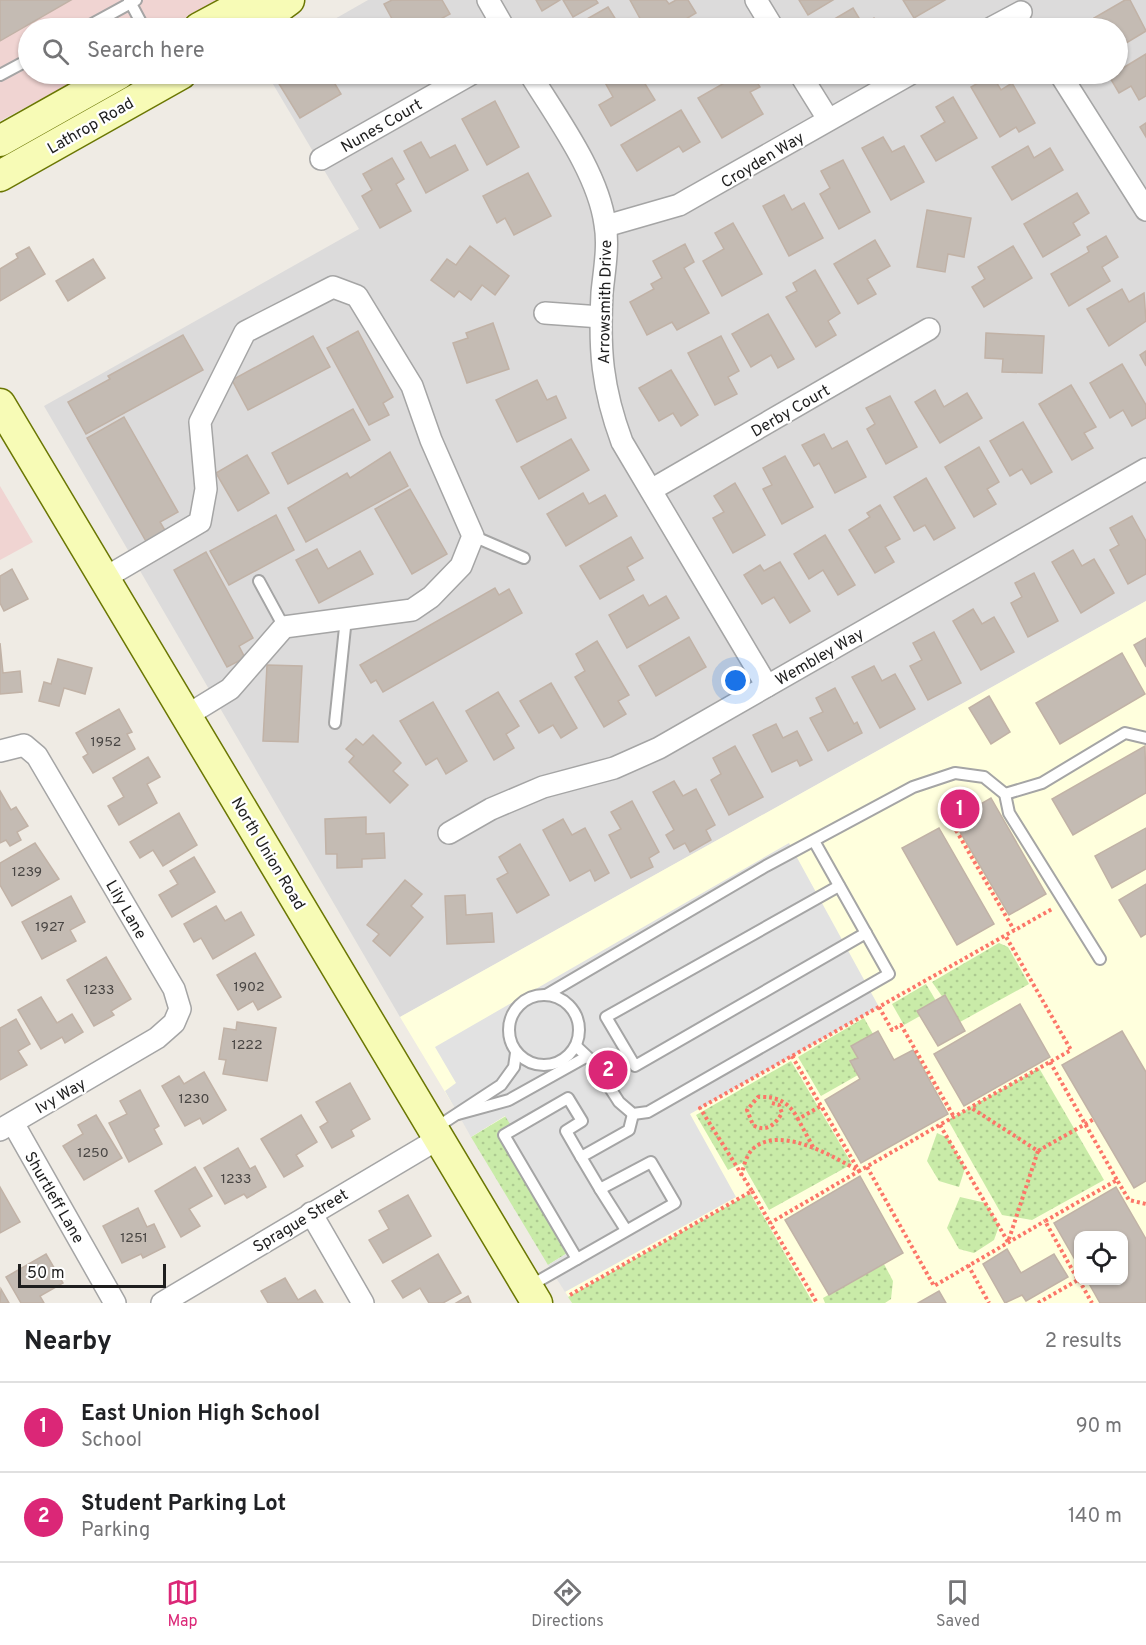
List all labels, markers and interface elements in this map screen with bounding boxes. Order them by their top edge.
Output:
search box [18,18,1128,84]
icon: search [39,35,72,68]
text: Search here [87,38,205,65]
street label: Lathrop Road [44,94,138,160]
street label: Nunes Court [338,95,426,158]
street label: Croyden Way [718,128,808,193]
street label: Arrowsmith Drive [595,240,617,364]
street label: Derby Court [748,381,834,442]
street label: Wembley Way [772,624,868,691]
your location [721,666,750,695]
house number: 1952 [91,734,121,751]
pin: 1 [940,786,980,832]
street label: North Union Road [226,794,309,914]
house number: 1239 [12,864,42,881]
street label: Lily Lane [100,877,150,943]
house number: 1927 [35,919,65,936]
house number: 1902 [233,979,265,996]
house number: 1233 [84,982,114,999]
house number: 1222 [232,1037,262,1054]
pin: 2 [588,1048,628,1092]
street label: Ivy Way [32,1074,90,1119]
house number: 1230 [178,1091,210,1108]
house number: 1250 [77,1145,109,1162]
street label: Shurtleff Lane [19,1149,88,1247]
house number: 1233 [221,1171,251,1188]
street label: Sprague Street [250,1185,352,1258]
house number: 1251 [120,1230,148,1247]
map controls [1074,1231,1128,1285]
button: locate [1074,1231,1128,1285]
scale bar [18,1261,166,1288]
text: 50 m [27,1264,65,1284]
text: Nearby [24,1326,112,1359]
text: 2 results [1045,1329,1122,1355]
text: East Union High School [81,1401,320,1428]
text: 1 [40,1414,48,1440]
text: 90 m [1076,1414,1122,1440]
text: School [81,1428,142,1454]
text: Student Parking Lot [81,1491,286,1518]
text: 2 [37,1504,50,1530]
text: 140 m [1068,1504,1122,1530]
text: Parking [81,1518,150,1544]
tab: Map [166,1576,199,1632]
tab: Directions [531,1576,604,1632]
tab: Saved [936,1576,980,1632]

